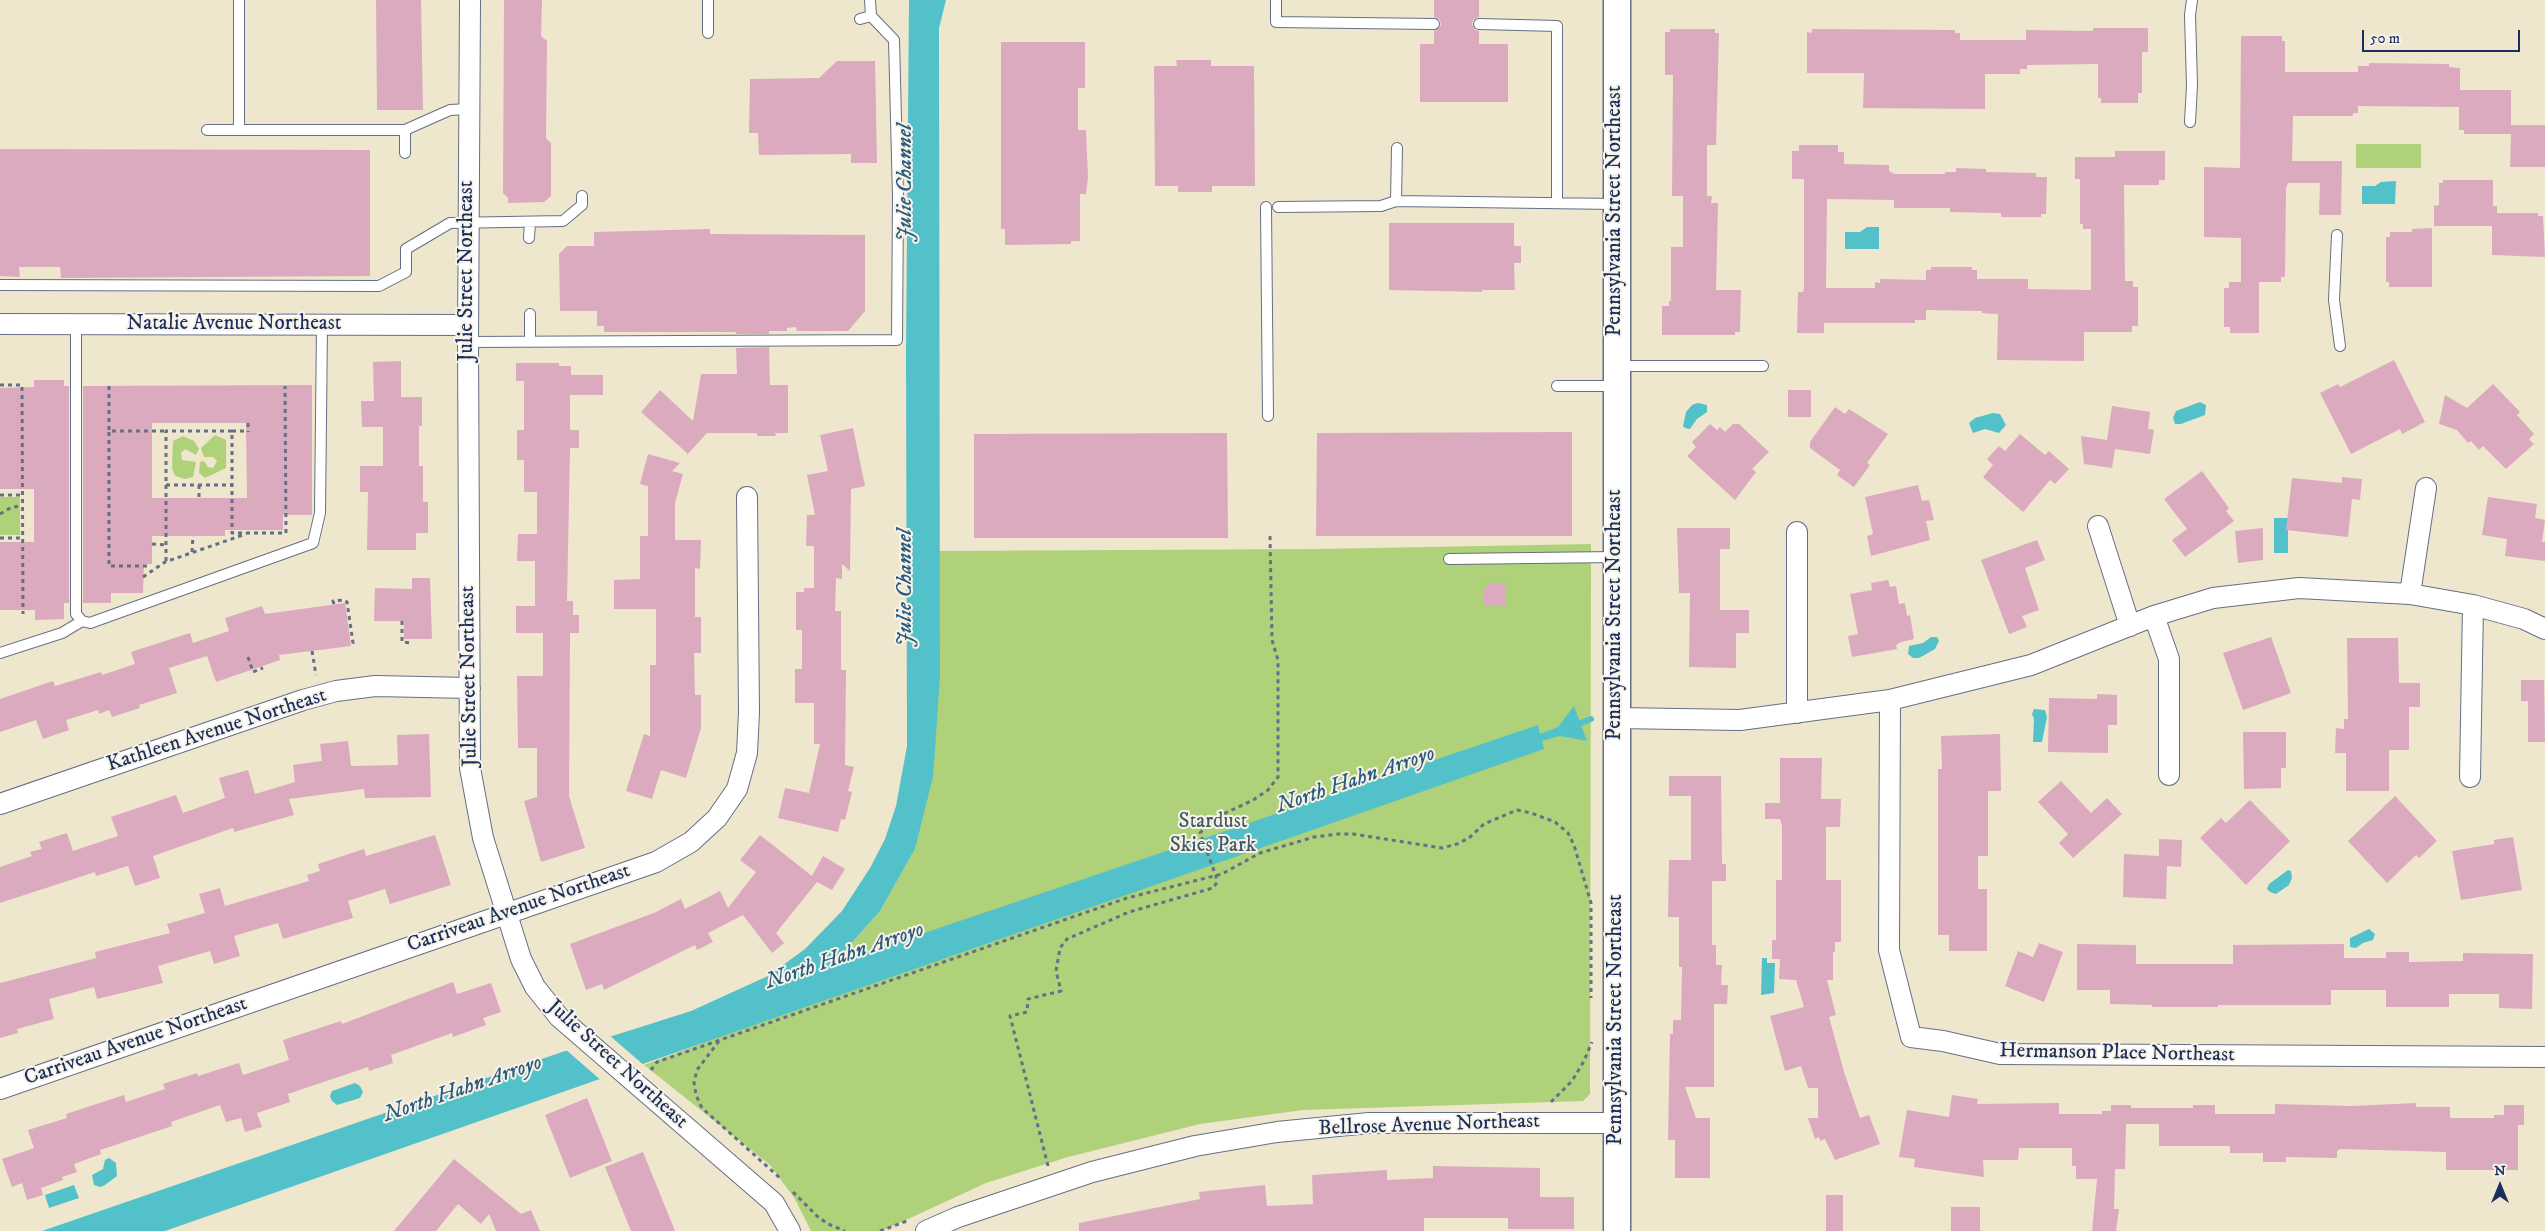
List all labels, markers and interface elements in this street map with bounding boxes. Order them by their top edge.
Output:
scale bar [2365,20,2522,52]
text: 50 m [2370,29,2400,48]
street label: Pennsylvania Street Northeast [1603,85,1629,337]
water label: Julie Channel [893,124,919,242]
street label: Julie Street Northeast [455,181,481,361]
street label: Natalie Avenue Northeast [126,312,342,338]
street label: Pennsylvania Street Northeast [1603,489,1629,741]
water label: Julie Channel [893,529,919,647]
street label: Julie Street Northeast [456,585,484,767]
street label: Kathleen Avenue Northeast [104,684,330,778]
water label: North Hahn Arroyo [1273,741,1439,821]
park label: Stardust Skies Park [1170,810,1256,860]
street label: Carriveau Avenue Northeast [404,859,634,959]
street label: Pennsylvania Street Northeast [1604,894,1630,1146]
water label: North Hahn Arroyo [762,917,928,997]
street label: Carriveau Avenue Northeast [21,992,251,1092]
street label: Julie Street Northeast [541,995,693,1135]
street label: Hermanson Place Northeast [1999,1039,2235,1069]
water label: North Hahn Arroyo [380,1050,546,1130]
street label: Bellrose Avenue Northeast [1318,1110,1540,1142]
north arrow [2475,1161,2525,1211]
text: N [2494,1162,2506,1180]

